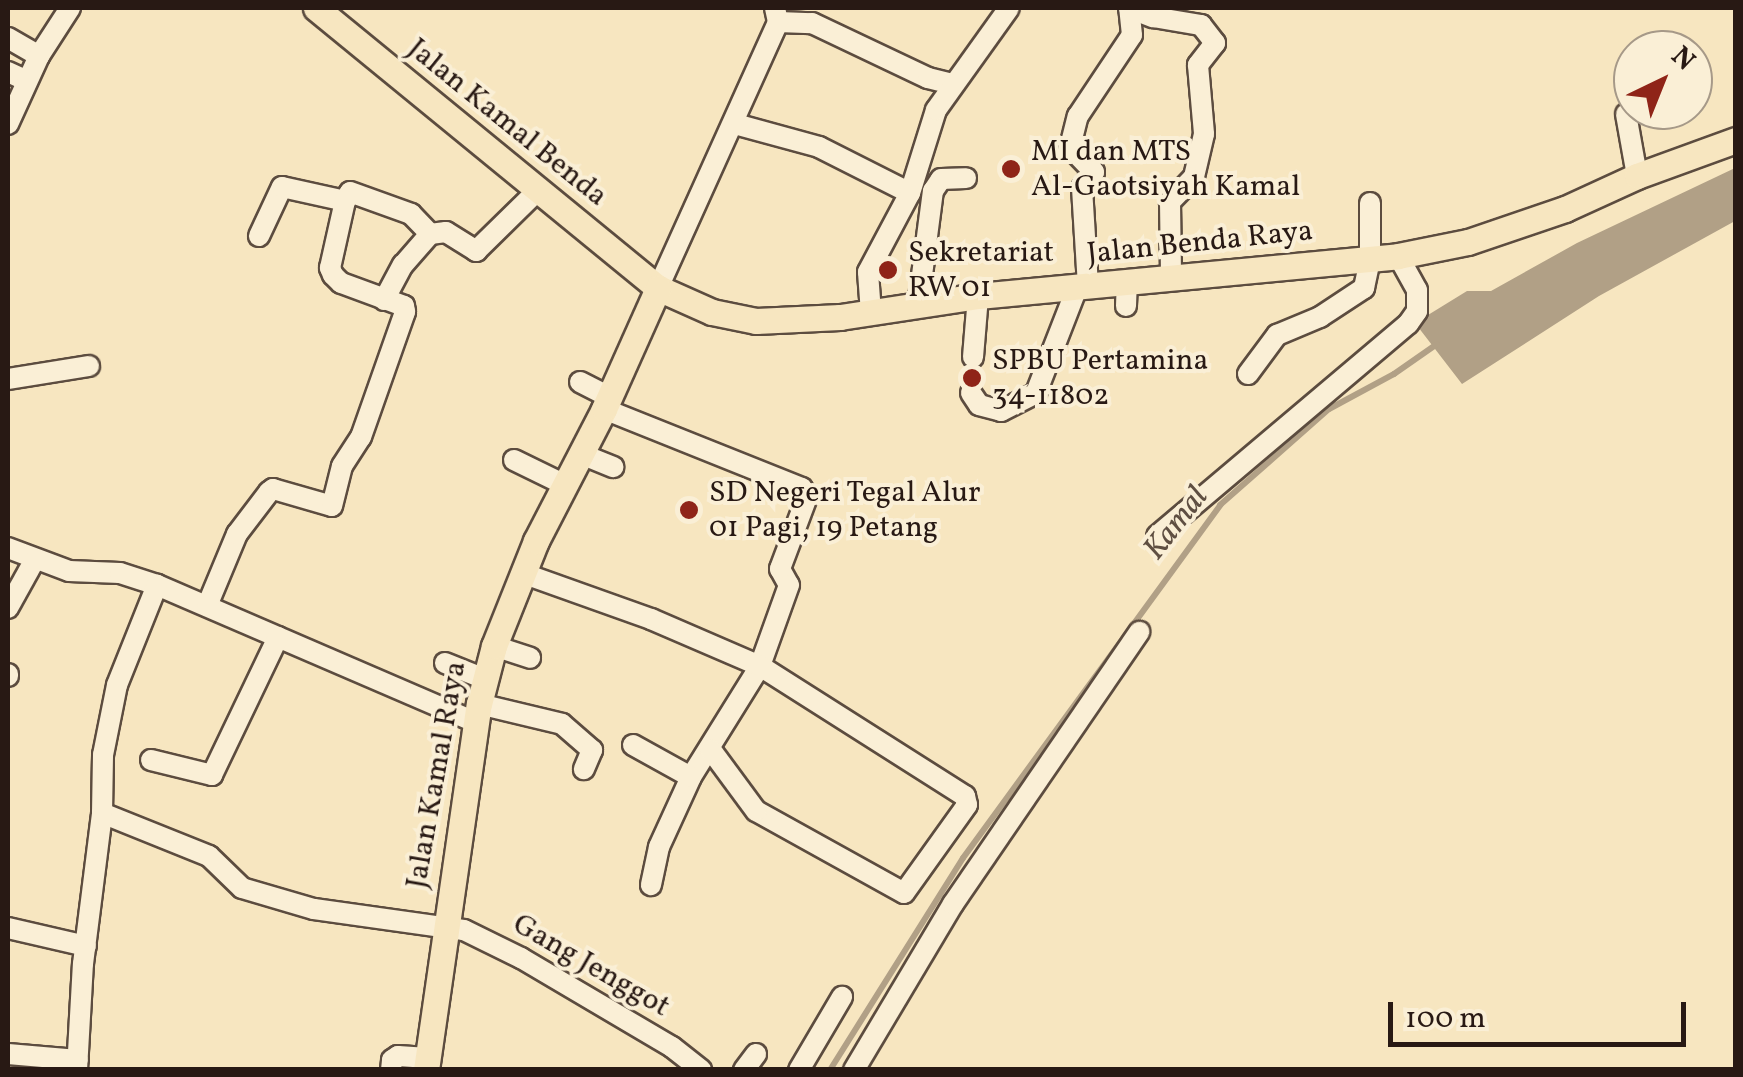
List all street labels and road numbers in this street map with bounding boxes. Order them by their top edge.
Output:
street label: Jalan Kamal Benda [400,31,614,215]
street label: Jalan Benda Raya [1085,213,1315,273]
street label: Jalan Kamal Raya [399,659,475,891]
street label: Gang Jenggot [506,907,676,1025]

